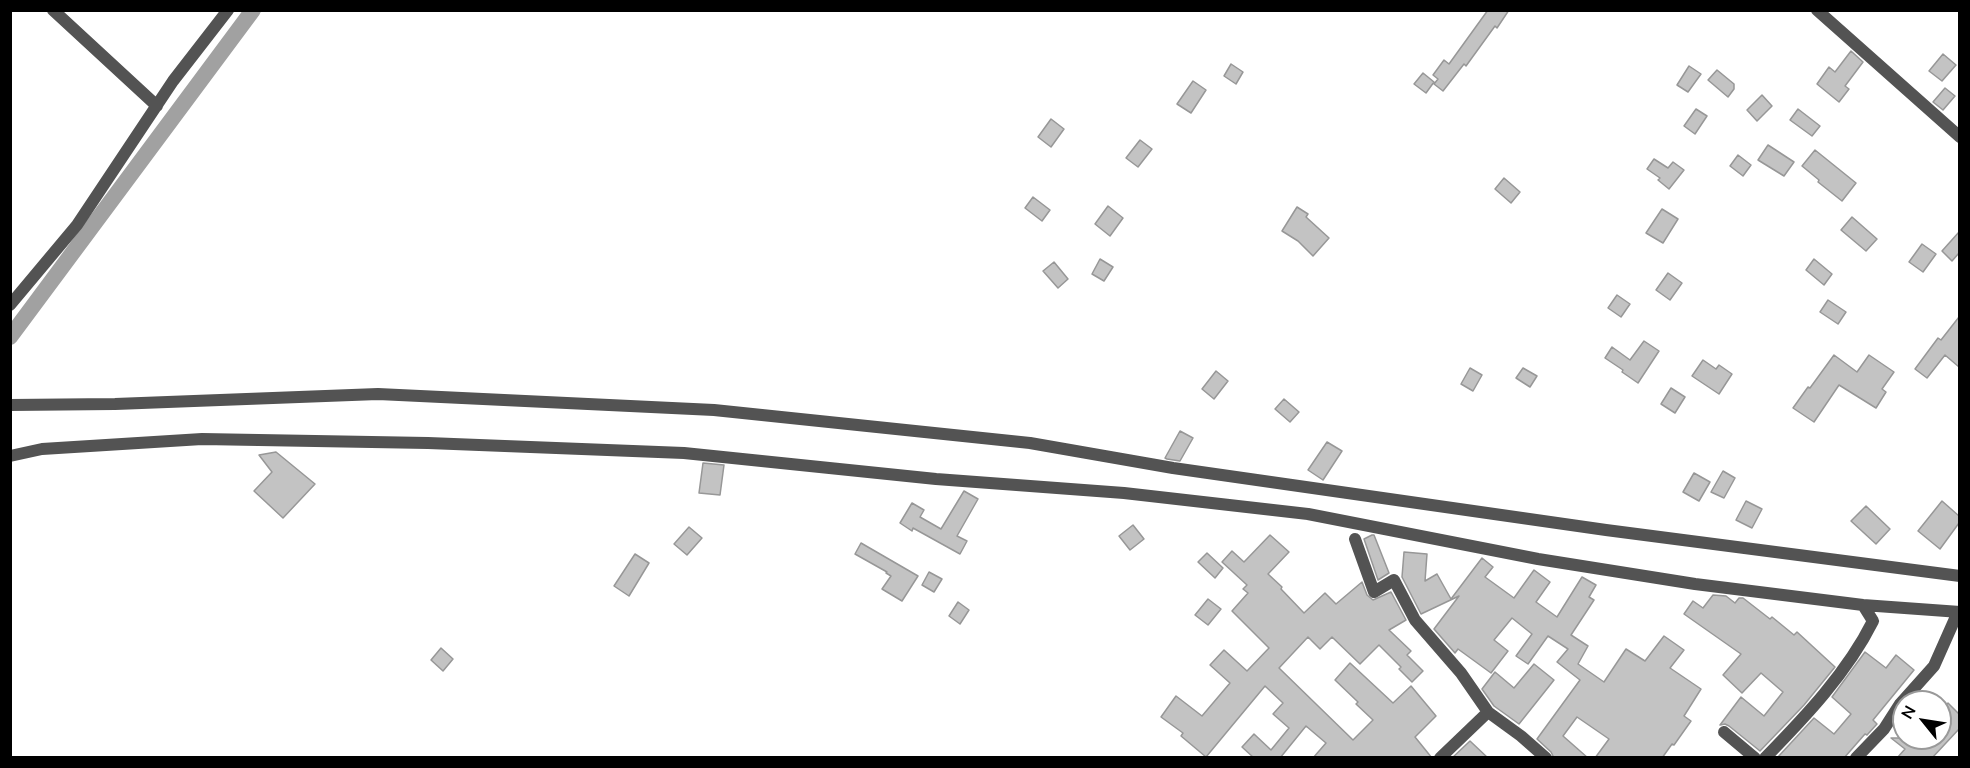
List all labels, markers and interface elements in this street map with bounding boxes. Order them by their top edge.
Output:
north arrow [1892,690,1952,750]
text: N [1896,702,1920,722]

